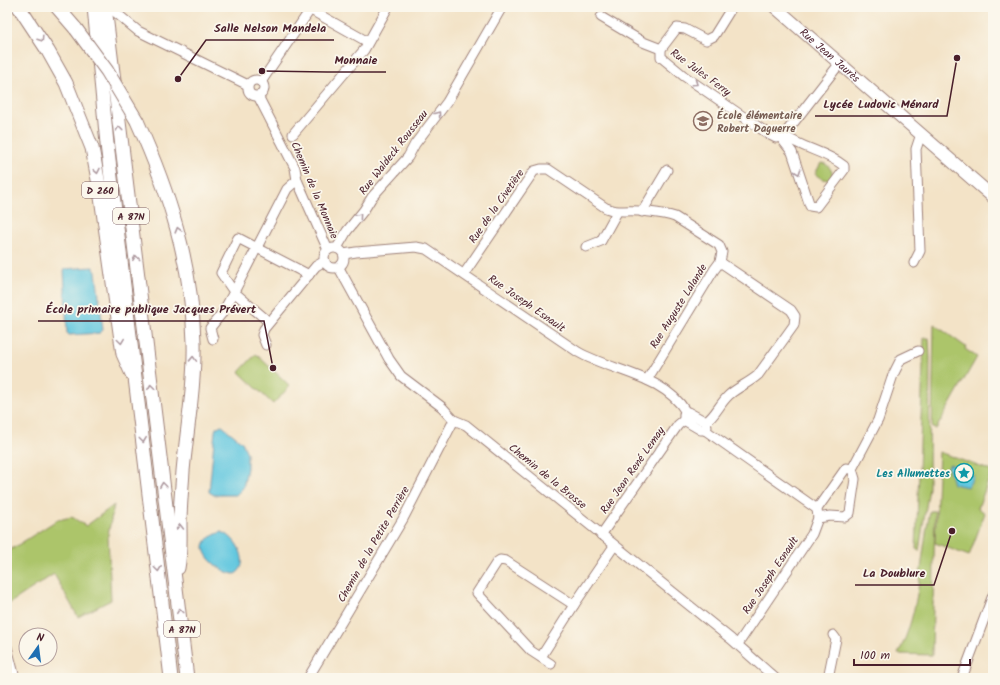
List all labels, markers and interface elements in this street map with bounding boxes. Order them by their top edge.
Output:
callout: Salle Nelson Mandela [206,16,334,40]
text: Salle Nelson Mandela [214,19,326,38]
street label: Rue Jean Jaurès [795,24,864,88]
one-way arrow [36,35,44,42]
street label: Rue Jules Ferry [666,45,735,102]
callout: Monnaie [327,48,386,72]
text: Monnaie [335,51,378,70]
one-way arrow [691,78,698,86]
callout: Lycée Ludovic Ménard [815,92,947,116]
text: Lycée Ludovic Ménard [823,95,939,114]
street label: Rue Waldeck Rousseau [355,106,433,199]
place label: École élémentaire Robert Daguerre [717,107,803,138]
school or university icon: École élémentaire Robert Daguerre [692,110,714,132]
one-way arrow [433,111,441,118]
one-way arrow [115,126,124,132]
street label: Chemin de la Monnaie [285,139,343,242]
street label: Rue de la Civetière [464,166,529,247]
one-way arrow [92,168,100,174]
one-way arrow [793,168,802,175]
road number: D 260 [82,182,118,198]
road number: A 87N [113,208,149,224]
one-way arrow [354,213,361,221]
one-way arrow [174,227,183,234]
one-way arrow [132,255,141,261]
street label: Rue Auguste Lalande [645,261,712,353]
street label: Rue Joseph Esnault [484,270,569,338]
callout: École primaire publique Jacques Prévert [38,297,264,321]
text: École primaire publique Jacques Prévert [46,300,257,319]
one-way arrow [116,338,125,344]
one-way arrow [189,356,197,362]
one-way arrow [147,384,156,390]
street label: Rue Jean René Lemay [596,422,670,518]
one-way arrow [139,437,148,443]
street label: Chemin de la Brosse [504,440,590,514]
place icon: Les Allumettes [953,462,975,484]
place label: Les Allumettes [876,465,951,483]
one-way arrow [159,482,168,488]
street label: Chemin de la Petite Perrière [333,483,415,606]
one-way arrow [176,524,184,530]
street label: Rue Joseph Esnault [738,532,804,618]
callout: La Doublure [855,561,934,585]
text: La Doublure [863,564,925,583]
one-way arrow [154,566,163,572]
one-way arrow [175,608,184,615]
road number: A 87N [164,621,200,637]
north arrow [18,627,58,667]
text: N [35,629,46,648]
scale bar [854,641,970,667]
text: 100 m [860,646,891,665]

